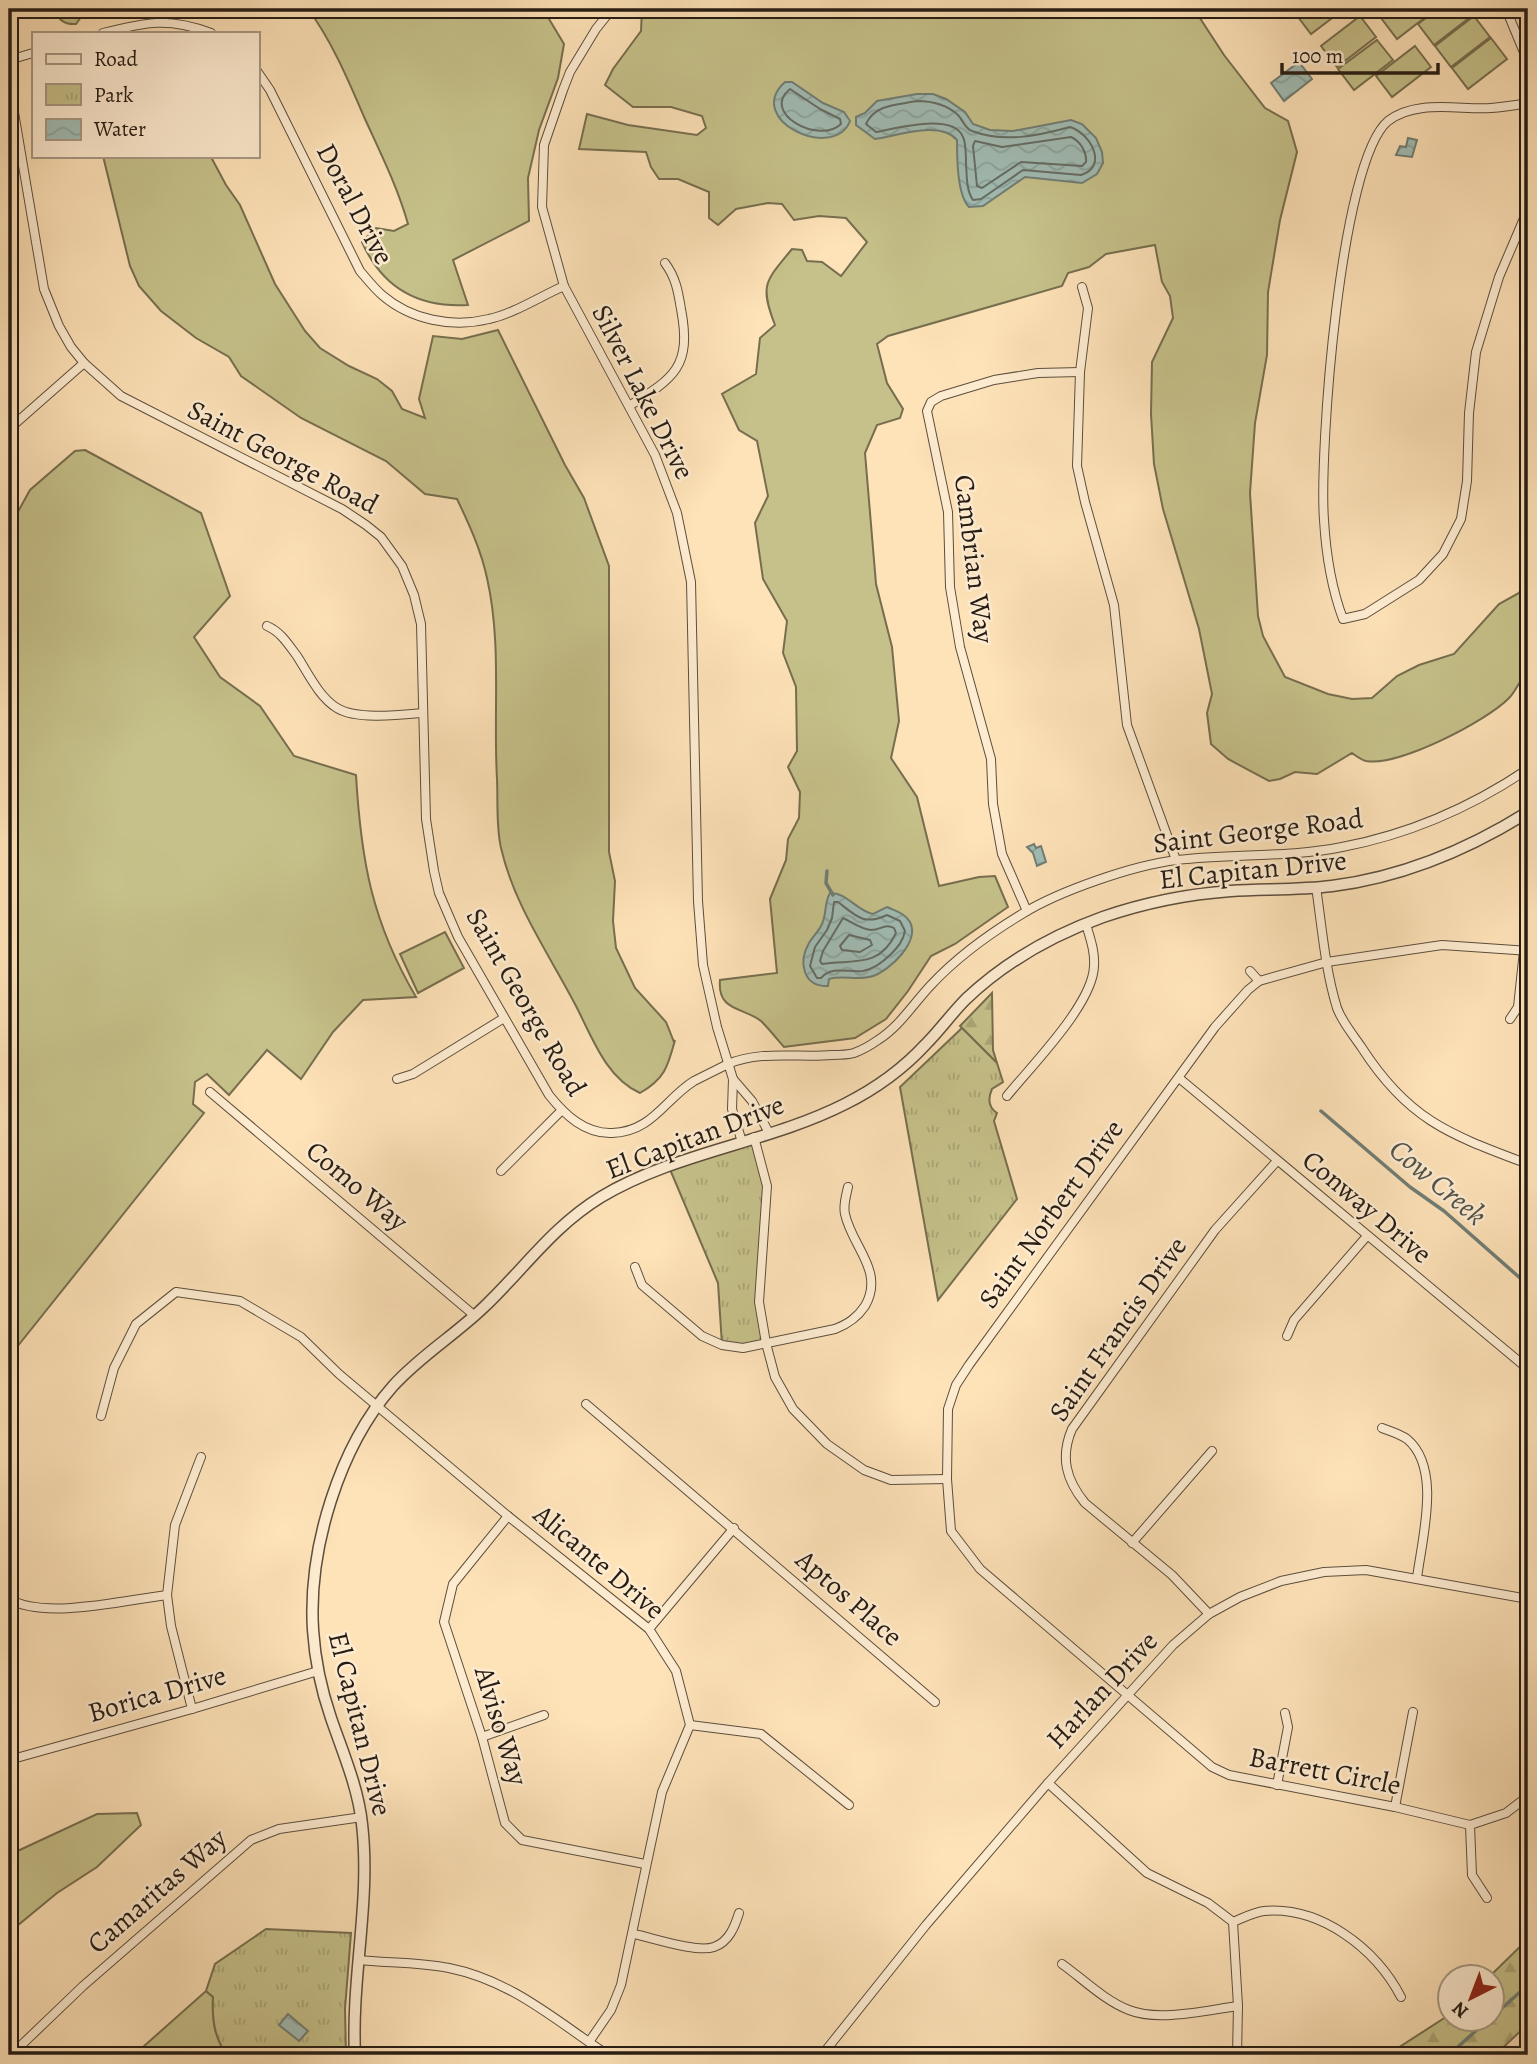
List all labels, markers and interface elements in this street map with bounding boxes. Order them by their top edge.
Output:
legend [32,32,259,158]
scale bar [1282,32,1437,76]
text: 100 m [1292,42,1343,70]
text: Road [94,45,138,73]
text: Park [94,81,134,109]
text: Water [93,115,146,143]
street label: Doral Drive [307,137,403,271]
street label: Silver Lake Drive [583,298,703,486]
street label: Saint George Road [181,391,386,524]
street label: Cambrian Way [945,473,1003,646]
street label: Saint George Road [1151,799,1366,863]
street label: El Capitan Drive [1157,841,1349,899]
street label: Saint George Road [457,901,596,1104]
street label: El Capitan Drive [600,1086,790,1188]
street label: Saint Norbert Drive [970,1112,1132,1316]
water label: Cow Creek [1381,1129,1495,1235]
street label: Como Way [298,1132,417,1240]
street label: Conway Drive [1294,1142,1440,1272]
street label: Saint Francis Drive [1040,1229,1196,1429]
street label: Alicante Drive [524,1495,673,1628]
street label: Aptos Place [787,1540,910,1655]
street label: Harlan Drive [1038,1623,1166,1757]
street label: El Capitan Drive [319,1628,401,1820]
street label: Borica Drive [83,1656,231,1732]
street label: Alviso Way [465,1661,537,1791]
street label: Barrett Circle [1246,1738,1404,1804]
street label: Camaritas Way [79,1819,235,1962]
north arrow [1436,1962,1506,2032]
text: N [1446,1995,1474,2024]

